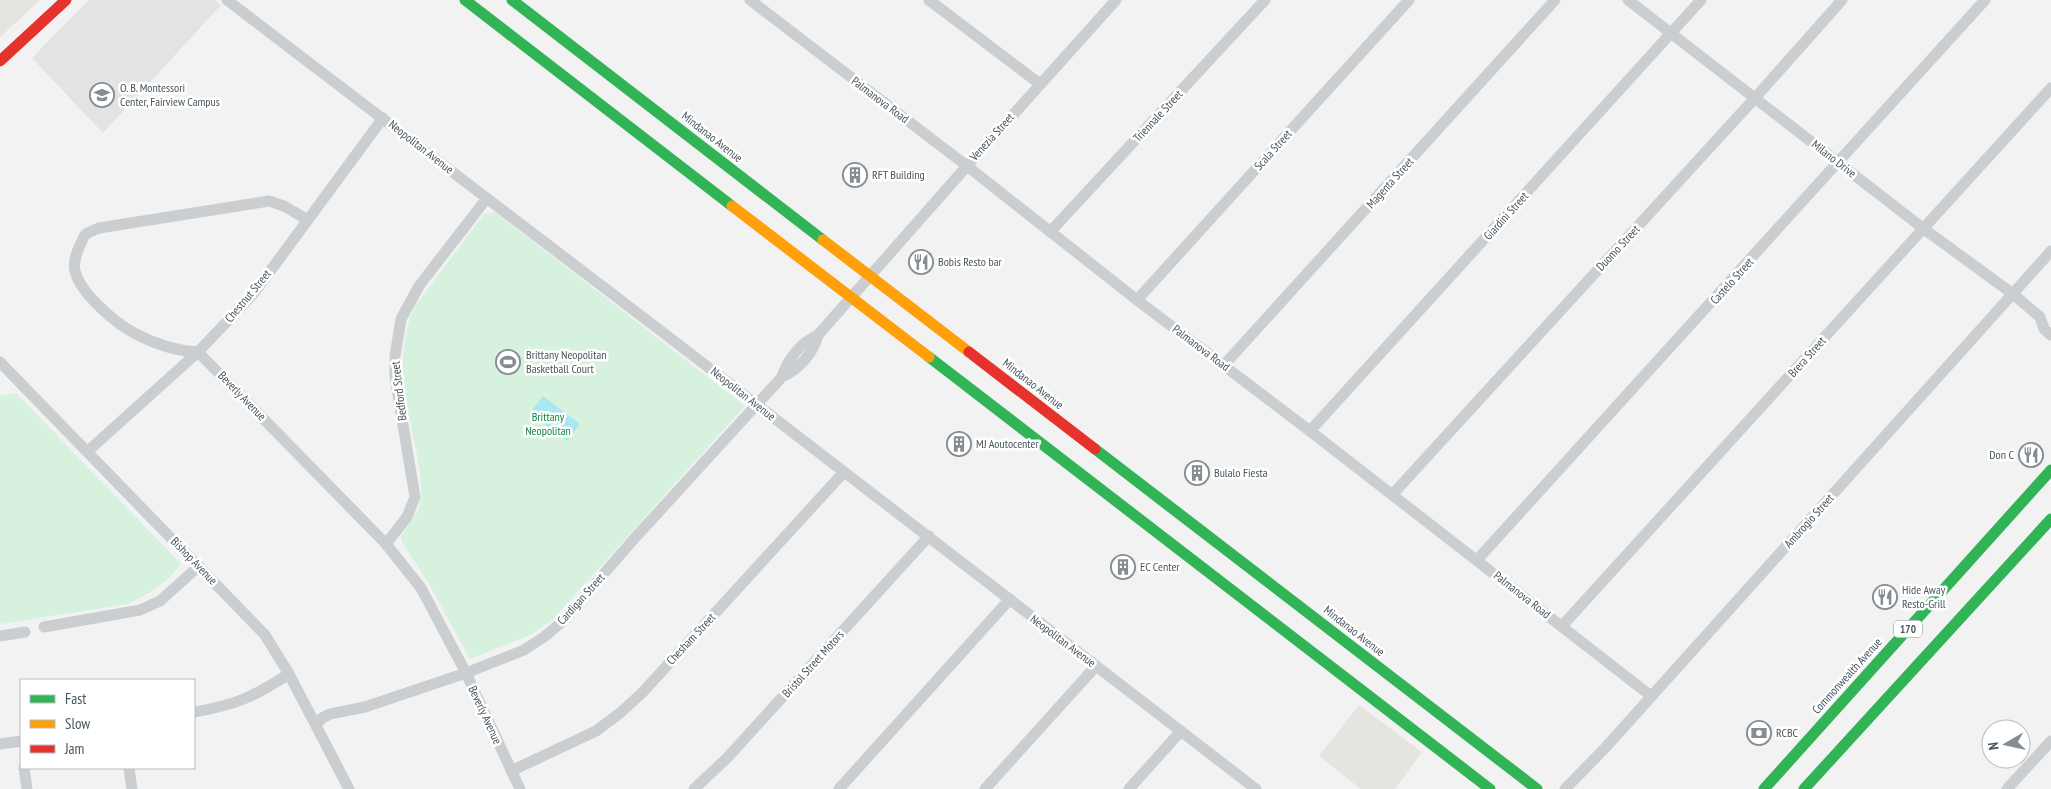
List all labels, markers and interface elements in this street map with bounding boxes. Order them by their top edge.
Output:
street label: Palmanova Road [849,73,912,126]
place label: O. B. Montessori Center, Fairview Campus [120,80,220,109]
school or university icon: O. B. Montessori Center, Fairview Campus [89,82,115,108]
street label: Triennale Street [1130,86,1186,145]
street label: Mindanao Avenue [679,108,746,165]
street label: Venezia Street [966,109,1017,164]
street label: Neopolitan Avenue [386,117,457,177]
street label: Scala Street [1251,126,1295,173]
street label: Milano Drive [1809,136,1860,181]
street label: Magenta Street [1363,154,1417,211]
building icon: RFT Building [842,162,868,188]
place label: RFT Building [872,167,925,182]
street label: Giardini Street [1480,188,1532,243]
street label: Duomo Street [1593,221,1643,274]
restaurant icon: Bobis Resto bar [908,249,934,275]
place label: Bobis Resto bar [938,254,1002,269]
street label: Castelo Street [1707,254,1757,307]
street label: Chestnut Street [221,266,274,325]
street label: Palmanova Road [1170,321,1233,374]
street label: Brera Street [1785,333,1829,380]
place label: Brittany Neopolitan Basketball Court [526,347,607,376]
sports icon: Brittany Neopolitan Basketball Court [495,349,521,375]
street label: Mindanao Avenue [1000,355,1067,412]
street label: Bedford Street [387,360,410,422]
street label: Neopolitan Avenue [708,364,779,424]
street label: Beverly Avenue [215,368,270,423]
park label: Brittany Neopolitan [525,409,571,438]
building icon: MJ Aoutocenter [946,431,972,457]
place label: MJ Aoutocenter [976,436,1040,451]
restaurant icon: Don C [2018,442,2044,468]
place label: Don C [1989,447,2014,462]
building icon: Bulalo Fiesta [1184,460,1210,486]
place label: Bulalo Fiesta [1214,465,1268,480]
street label: Ambrogio Street [1780,490,1837,551]
street label: Bishop Avenue [168,534,221,588]
building icon: EC Center [1110,554,1136,580]
place label: EC Center [1140,559,1180,574]
street label: Palmanova Road [1491,568,1554,621]
street label: Cardigan Street [554,569,608,627]
place label: Hide Away Resto-Grill [1902,582,1946,611]
restaurant icon: Hide Away Resto-Grill [1872,584,1898,610]
street label: Mindanao Avenue [1321,602,1388,659]
street label: Chesham Street [663,609,719,668]
street label: Neopolitan Avenue [1028,611,1099,670]
road number: 170 [1894,620,1922,638]
street label: Bristol Street Motors [779,627,847,700]
street label: Commonwealth Avenue [1809,635,1885,717]
legend [20,679,195,769]
street label: Beverly Avenue [465,683,506,746]
text: Fast [65,689,86,708]
text: Slow [65,714,90,733]
north arrow [1981,719,2031,769]
bank icon: RCBC [1746,720,1772,746]
place label: RCBC [1776,725,1799,740]
text: Jam [64,739,84,758]
text: N [1984,741,2003,751]

